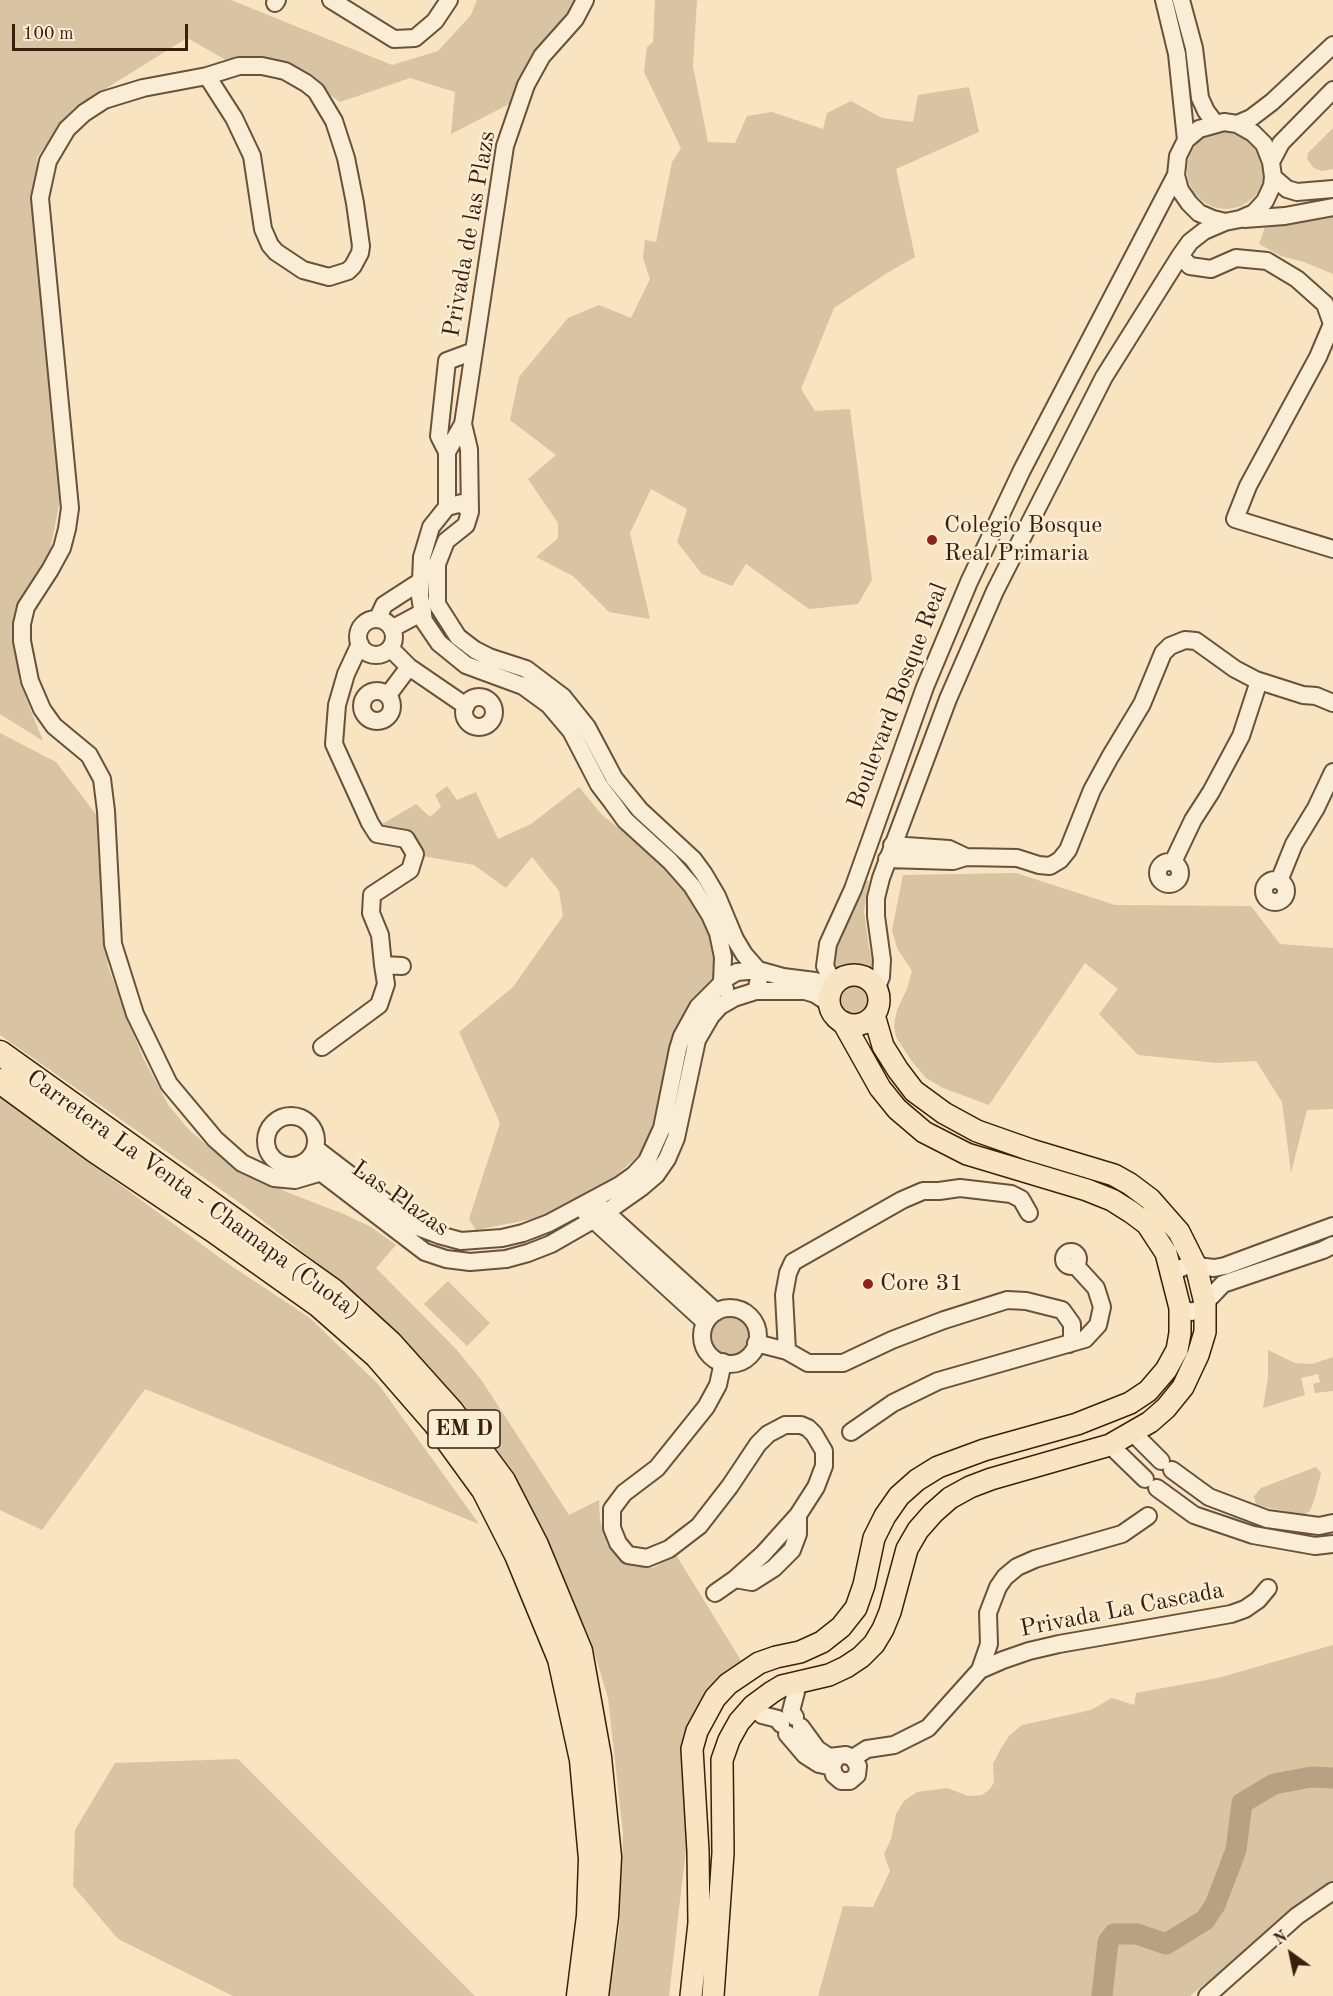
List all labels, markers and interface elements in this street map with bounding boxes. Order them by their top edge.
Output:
scale bar [15,12,190,50]
text: 100 m [23,25,74,43]
street label: Privada de las Plazs [438,129,502,339]
place label: Colegio Bosque Real Primaria [944,512,1102,568]
marker: Colegio Bosque Real Primaria [925,533,939,547]
street label: Boulevard Bosque Real [842,579,954,813]
street label: Carretera La Venta - Chamapa (Cuota) [20,1064,366,1326]
street label: Las Plazas [346,1155,454,1243]
place label: Core 31 [880,1270,963,1298]
marker: Core 31 [861,1277,875,1291]
road number: EM D [428,1410,500,1448]
street label: Privada La Cascada [1018,1576,1226,1644]
north arrow [1261,1924,1321,1984]
text: N [1272,1929,1291,1949]

